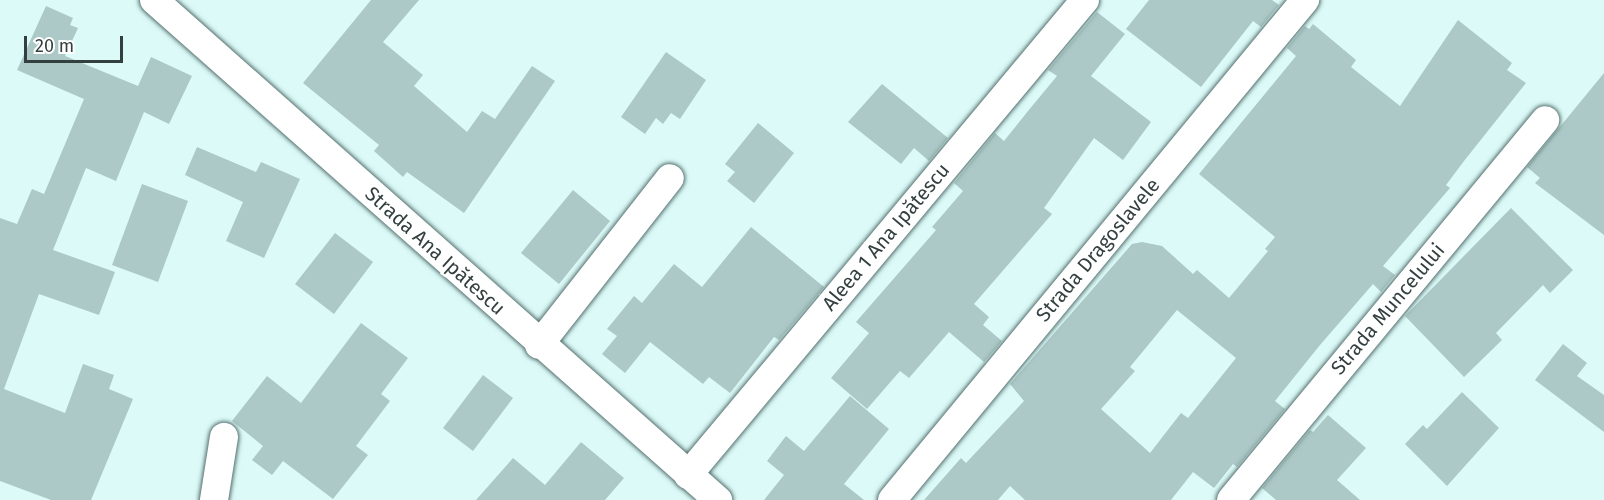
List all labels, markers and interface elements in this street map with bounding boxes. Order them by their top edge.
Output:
scale bar [27,24,126,62]
text: 20 m [35,35,74,57]
street label: Aleea 1 Ana Ipătescu [817,158,955,316]
street label: Strada Dragoslavele [1031,174,1165,326]
street label: Strada Ana Ipătescu [360,182,510,320]
street label: Strada Muncelului [1326,239,1450,379]

